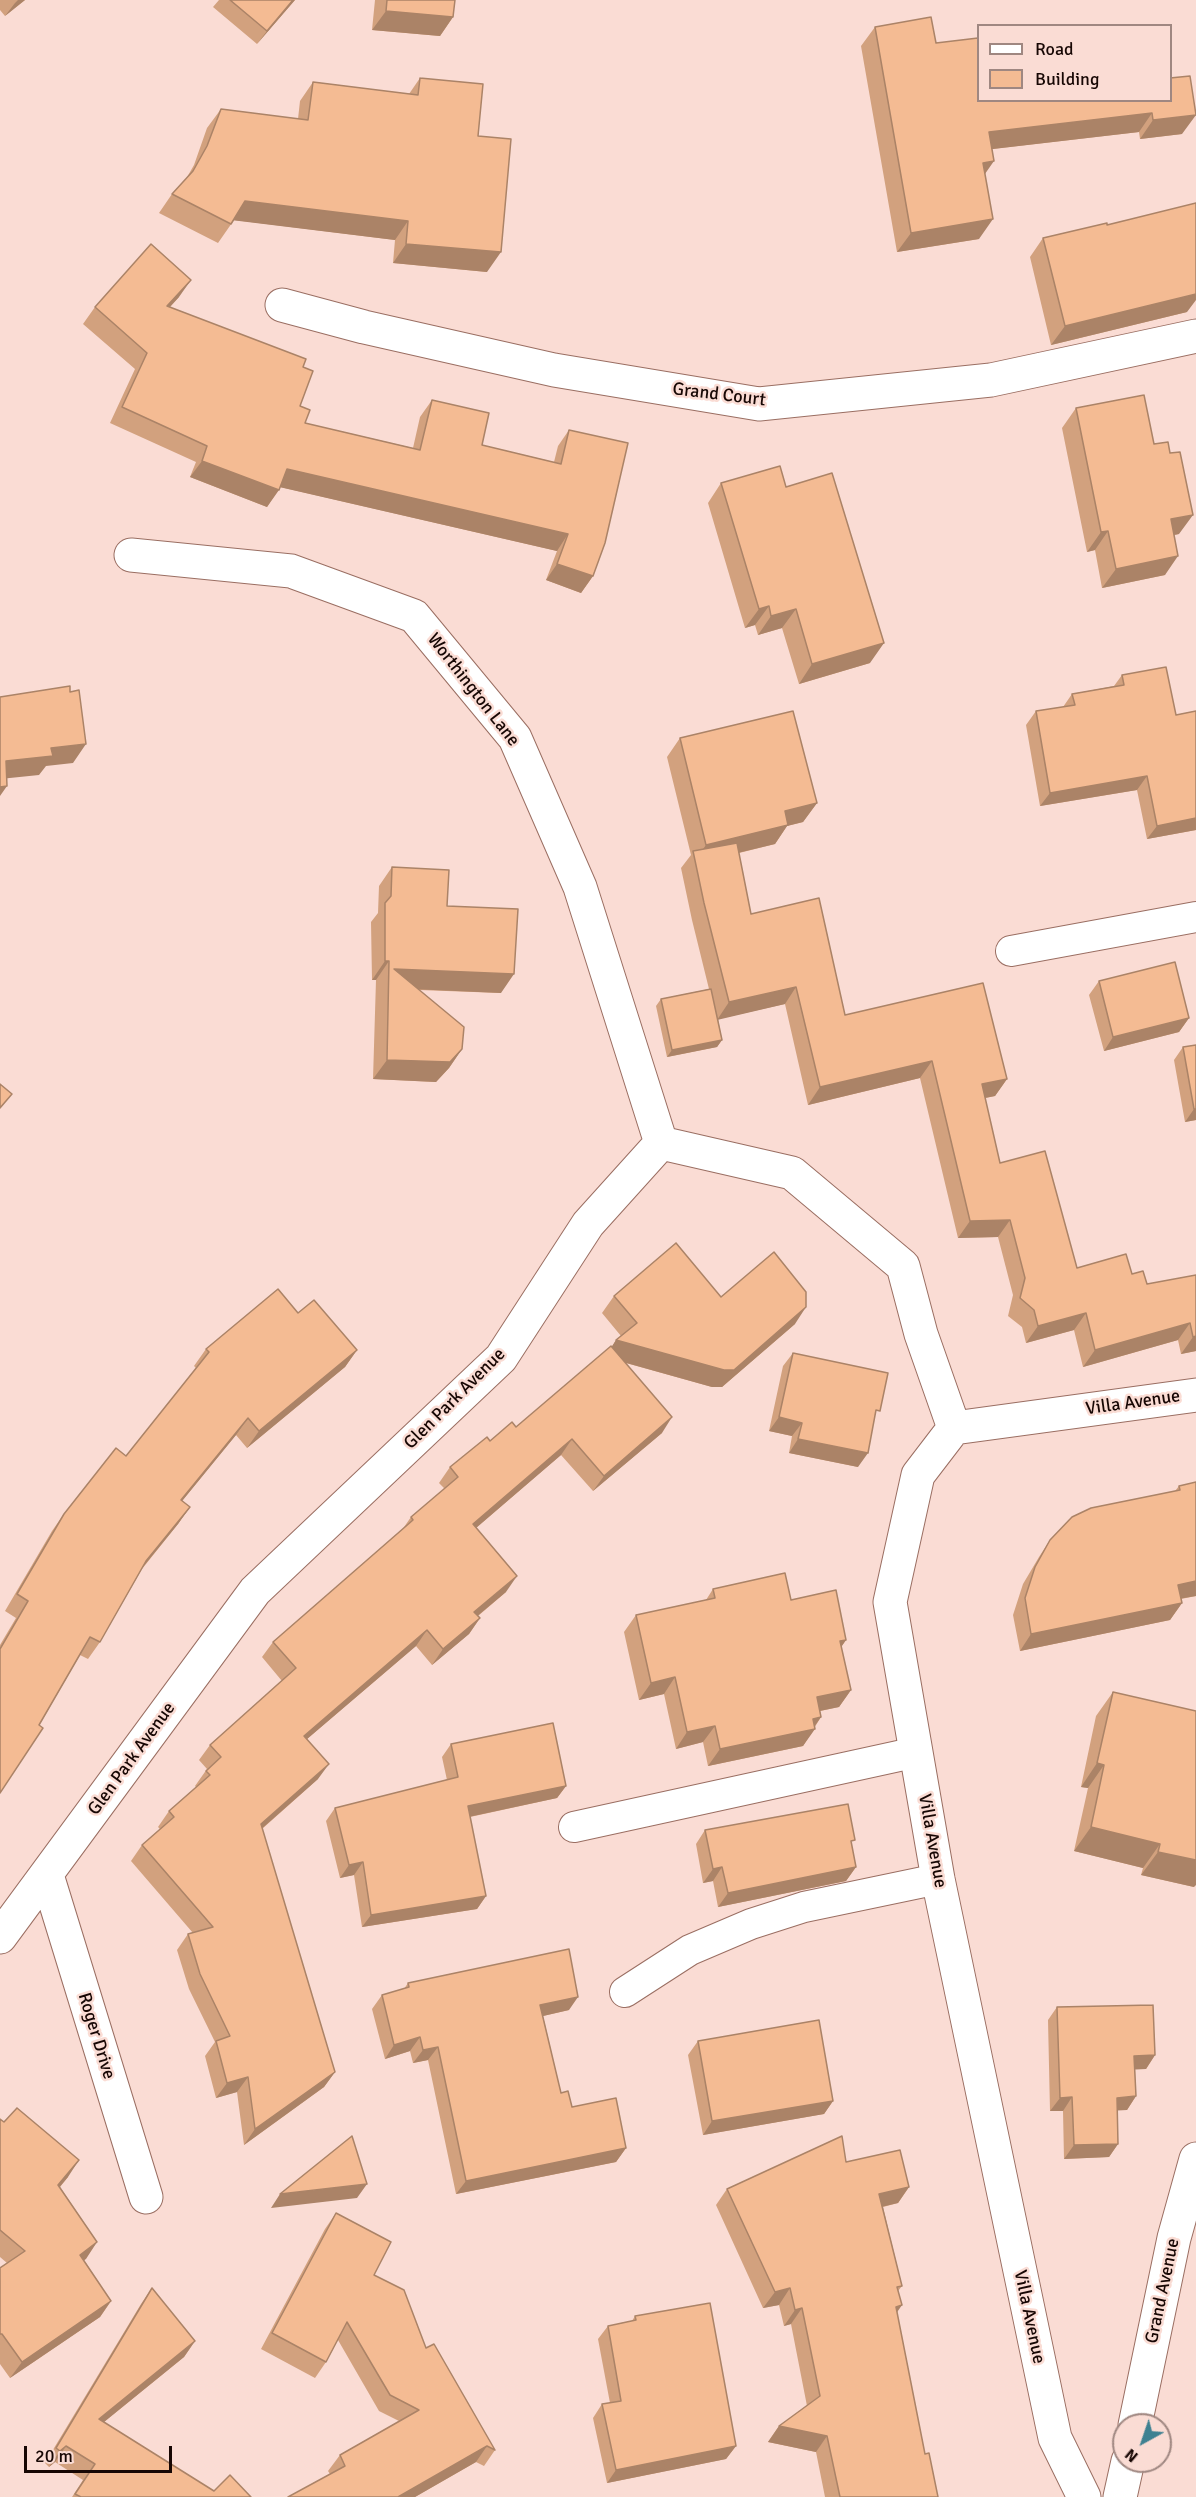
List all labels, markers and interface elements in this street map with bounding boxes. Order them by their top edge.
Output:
legend [977,24,1172,102]
text: Road [1035,38,1074,60]
text: Building [1035,68,1099,90]
street label: Grand Court [671,379,767,411]
street label: Worthington Lane [422,629,524,751]
street label: Glen Park Avenue [400,1344,510,1454]
street label: Villa Avenue [1084,1386,1182,1420]
street label: Glen Park Avenue [84,1698,180,1820]
street label: Villa Avenue [913,1792,951,1890]
street label: Roger Drive [73,1990,119,2082]
street label: Grand Avenue [1141,2237,1185,2345]
street label: Villa Avenue [1009,2268,1049,2366]
north arrow [1112,2413,1172,2473]
scale bar [27,2434,176,2472]
text: N [1121,2444,1142,2467]
text: 20 m [35,2445,73,2467]

